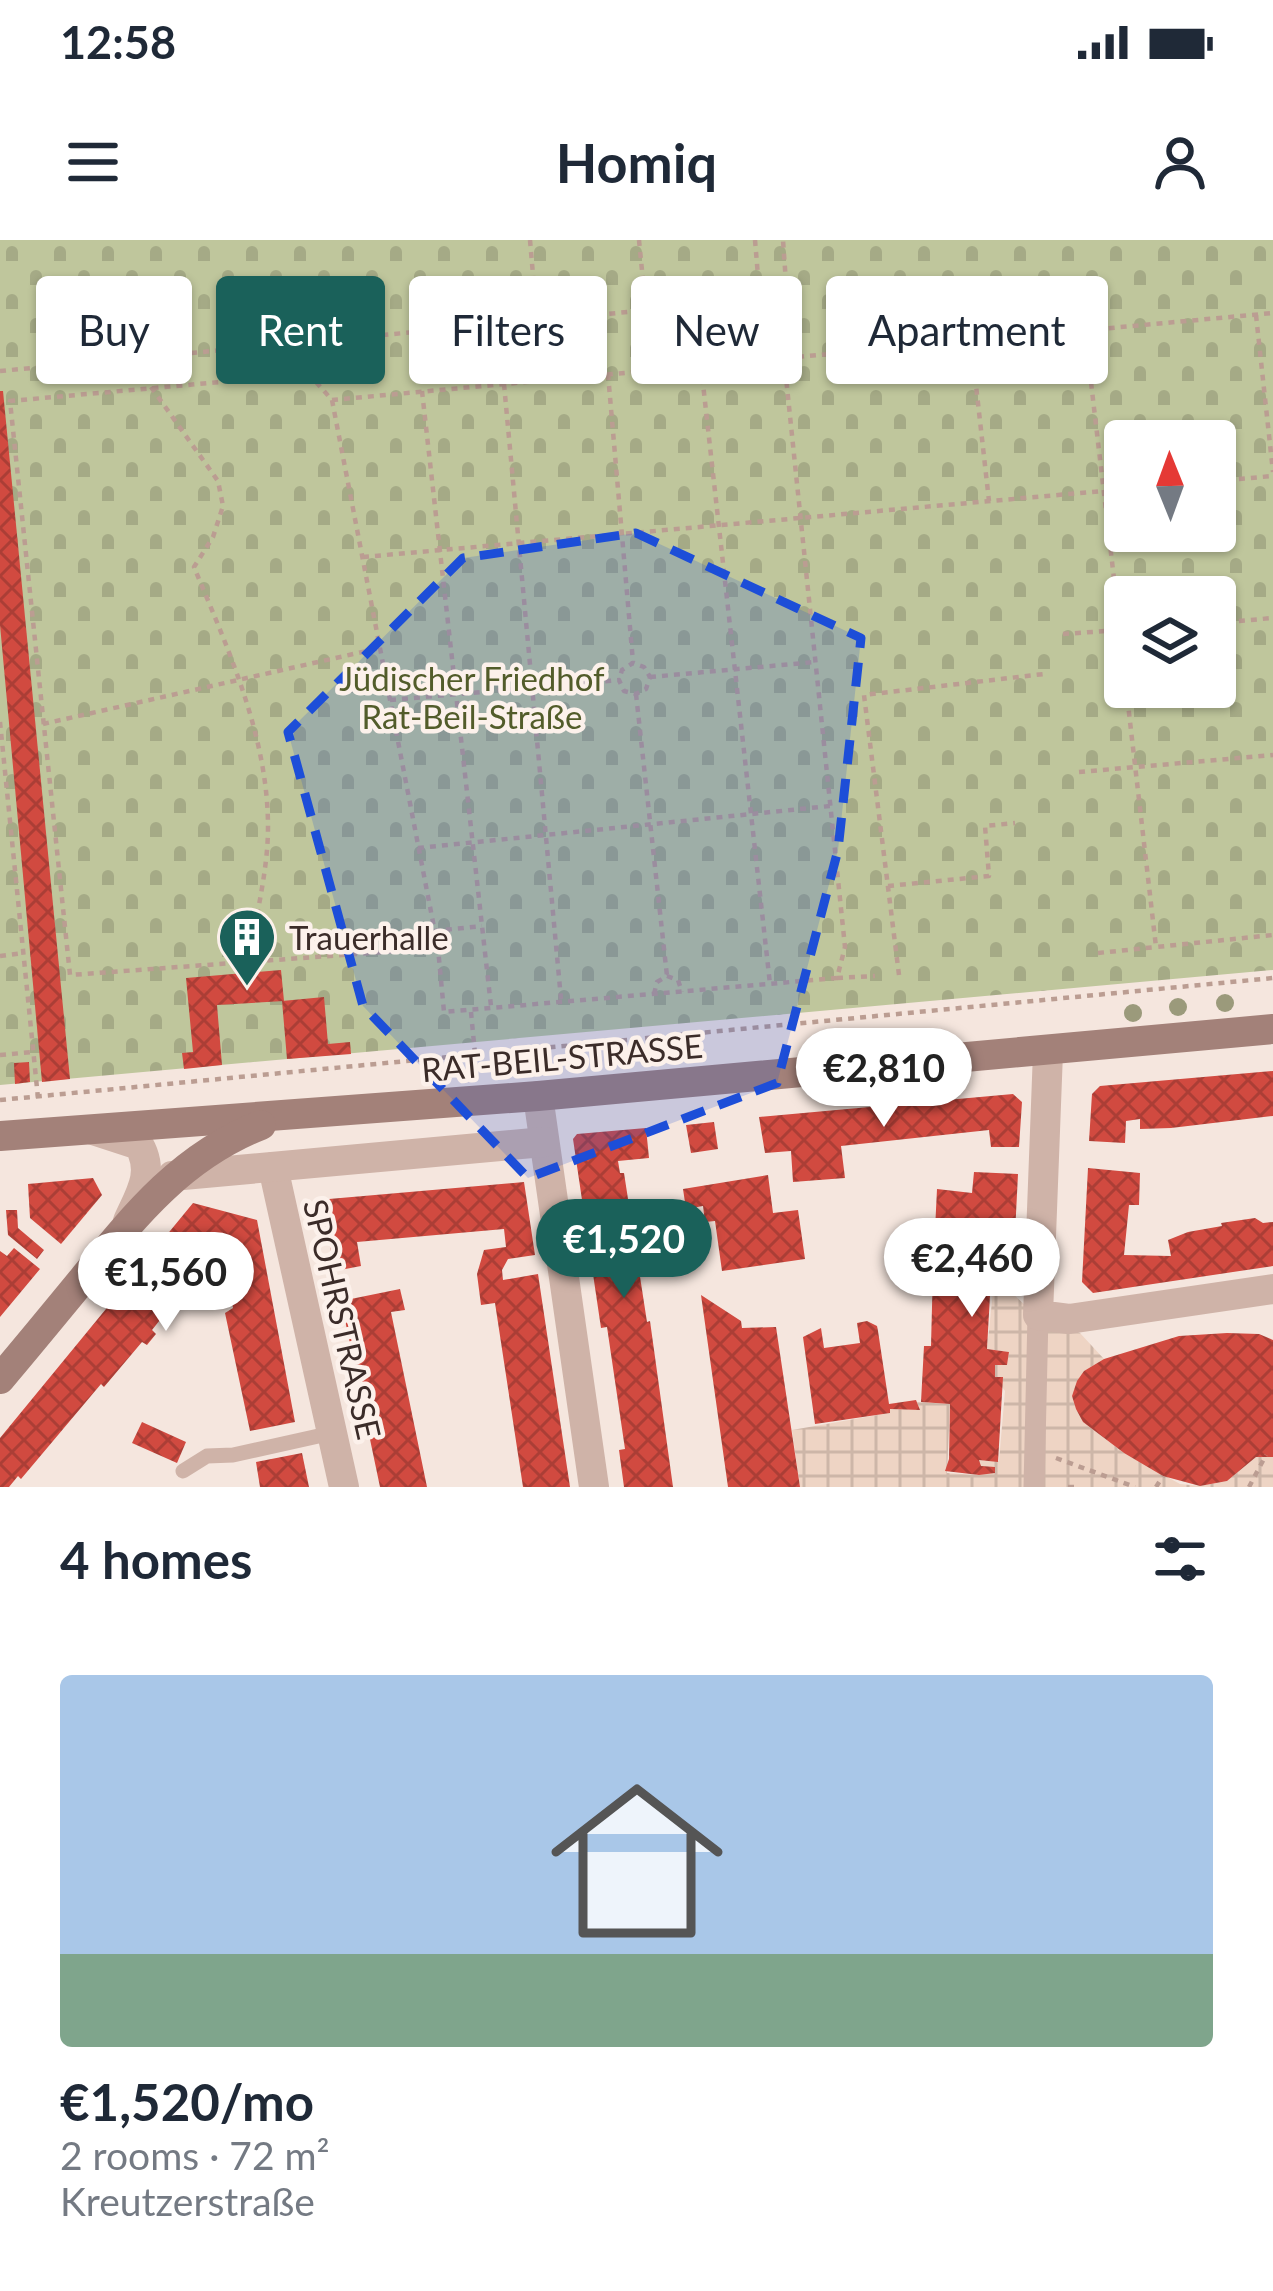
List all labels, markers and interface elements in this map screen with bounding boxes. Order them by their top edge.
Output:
text: 12:58 [60,15,176,69]
icon: menu [60,129,126,195]
icon: person [1147,129,1213,195]
text: Homiq [556,130,717,195]
chip: Buy [36,276,192,384]
chip: Rent [216,276,385,384]
chip: Filters [409,276,607,384]
chip: New [631,276,802,384]
chip: Apartment [826,276,1108,384]
north arrow [1104,420,1236,552]
map controls [1104,420,1236,708]
button: layers [1104,576,1236,708]
park label: Jüdischer Friedhof Rat-Beil-Straße [339,658,605,736]
building icon: Trauerhalle [216,906,278,988]
place label: Trauerhalle [289,917,449,957]
street label: RAT-BEIL-STRASSE [420,1025,704,1089]
pin: €2,810 [786,1028,982,1130]
text: €2,810 [823,1044,945,1090]
street label: SPOHRSTRASSE [296,1195,390,1443]
pin: €1,520 [526,1199,722,1301]
text: €1,520 [563,1215,685,1261]
pin: €2,460 [874,1218,1070,1320]
pin: €1,560 [68,1232,264,1334]
text: €2,460 [911,1234,1033,1280]
text: €1,560 [105,1248,227,1294]
icon: filters [1147,1526,1213,1592]
text: 4 homes [60,1529,252,1590]
icon: home [529,1753,745,1969]
text: €1,520/mo [60,2071,314,2132]
text: 2 rooms · 72 m² [60,2132,330,2178]
text: Kreutzerstraße [60,2178,315,2224]

